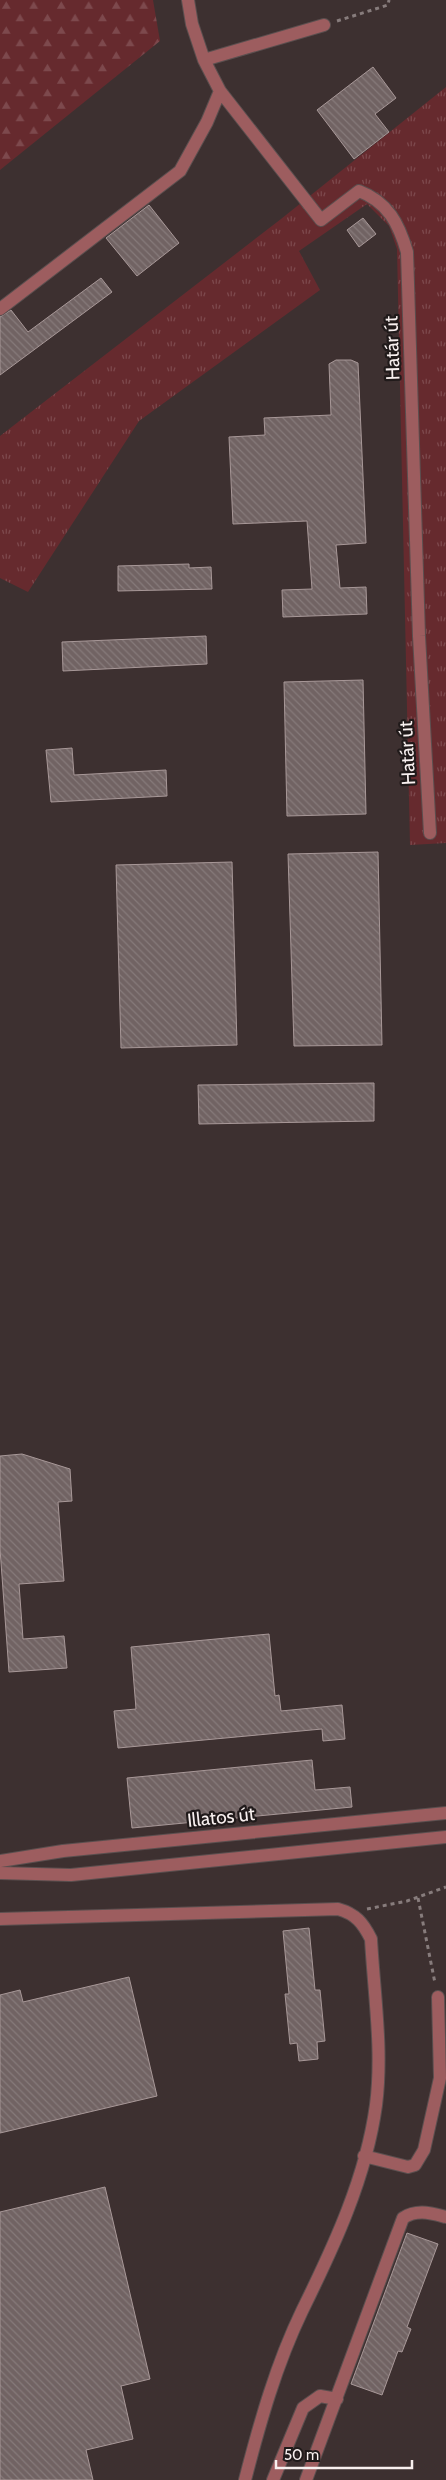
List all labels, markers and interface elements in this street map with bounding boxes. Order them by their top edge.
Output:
street label: Határ út [379,315,405,381]
street label: Határ út [394,720,420,786]
street label: Illatos út [186,1802,257,1832]
scale bar [276,2438,412,2470]
text: 50 m [284,2446,319,2464]

